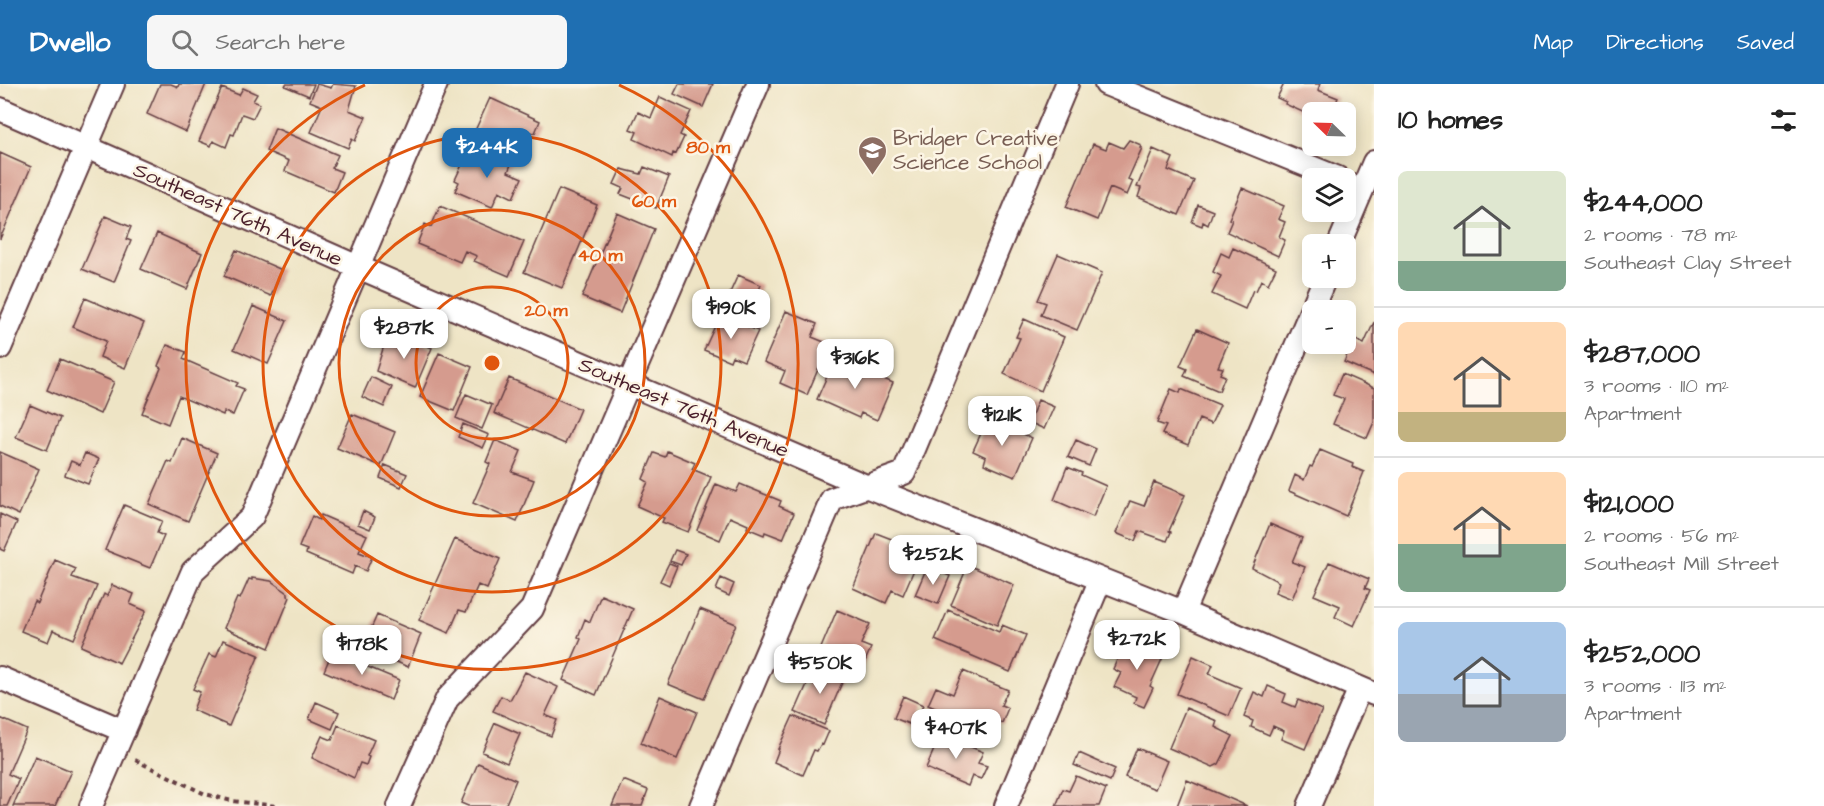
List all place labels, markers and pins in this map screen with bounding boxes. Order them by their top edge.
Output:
place label: Bridger Creative Science School [893,124,1058,177]
pin: $244K [445,128,529,179]
school or university icon: Bridger Creative Science School [856,134,888,176]
pin: $190K [689,289,773,340]
pin: $287K [362,309,446,360]
pin: $316K [813,339,897,390]
centre of rings [482,353,502,373]
pin: $121K [960,396,1044,447]
pin: $252K [891,535,975,586]
pin: $272K [1095,620,1179,671]
pin: $178K [320,625,404,676]
pin: $550K [778,644,862,695]
pin: $407K [914,709,998,760]

